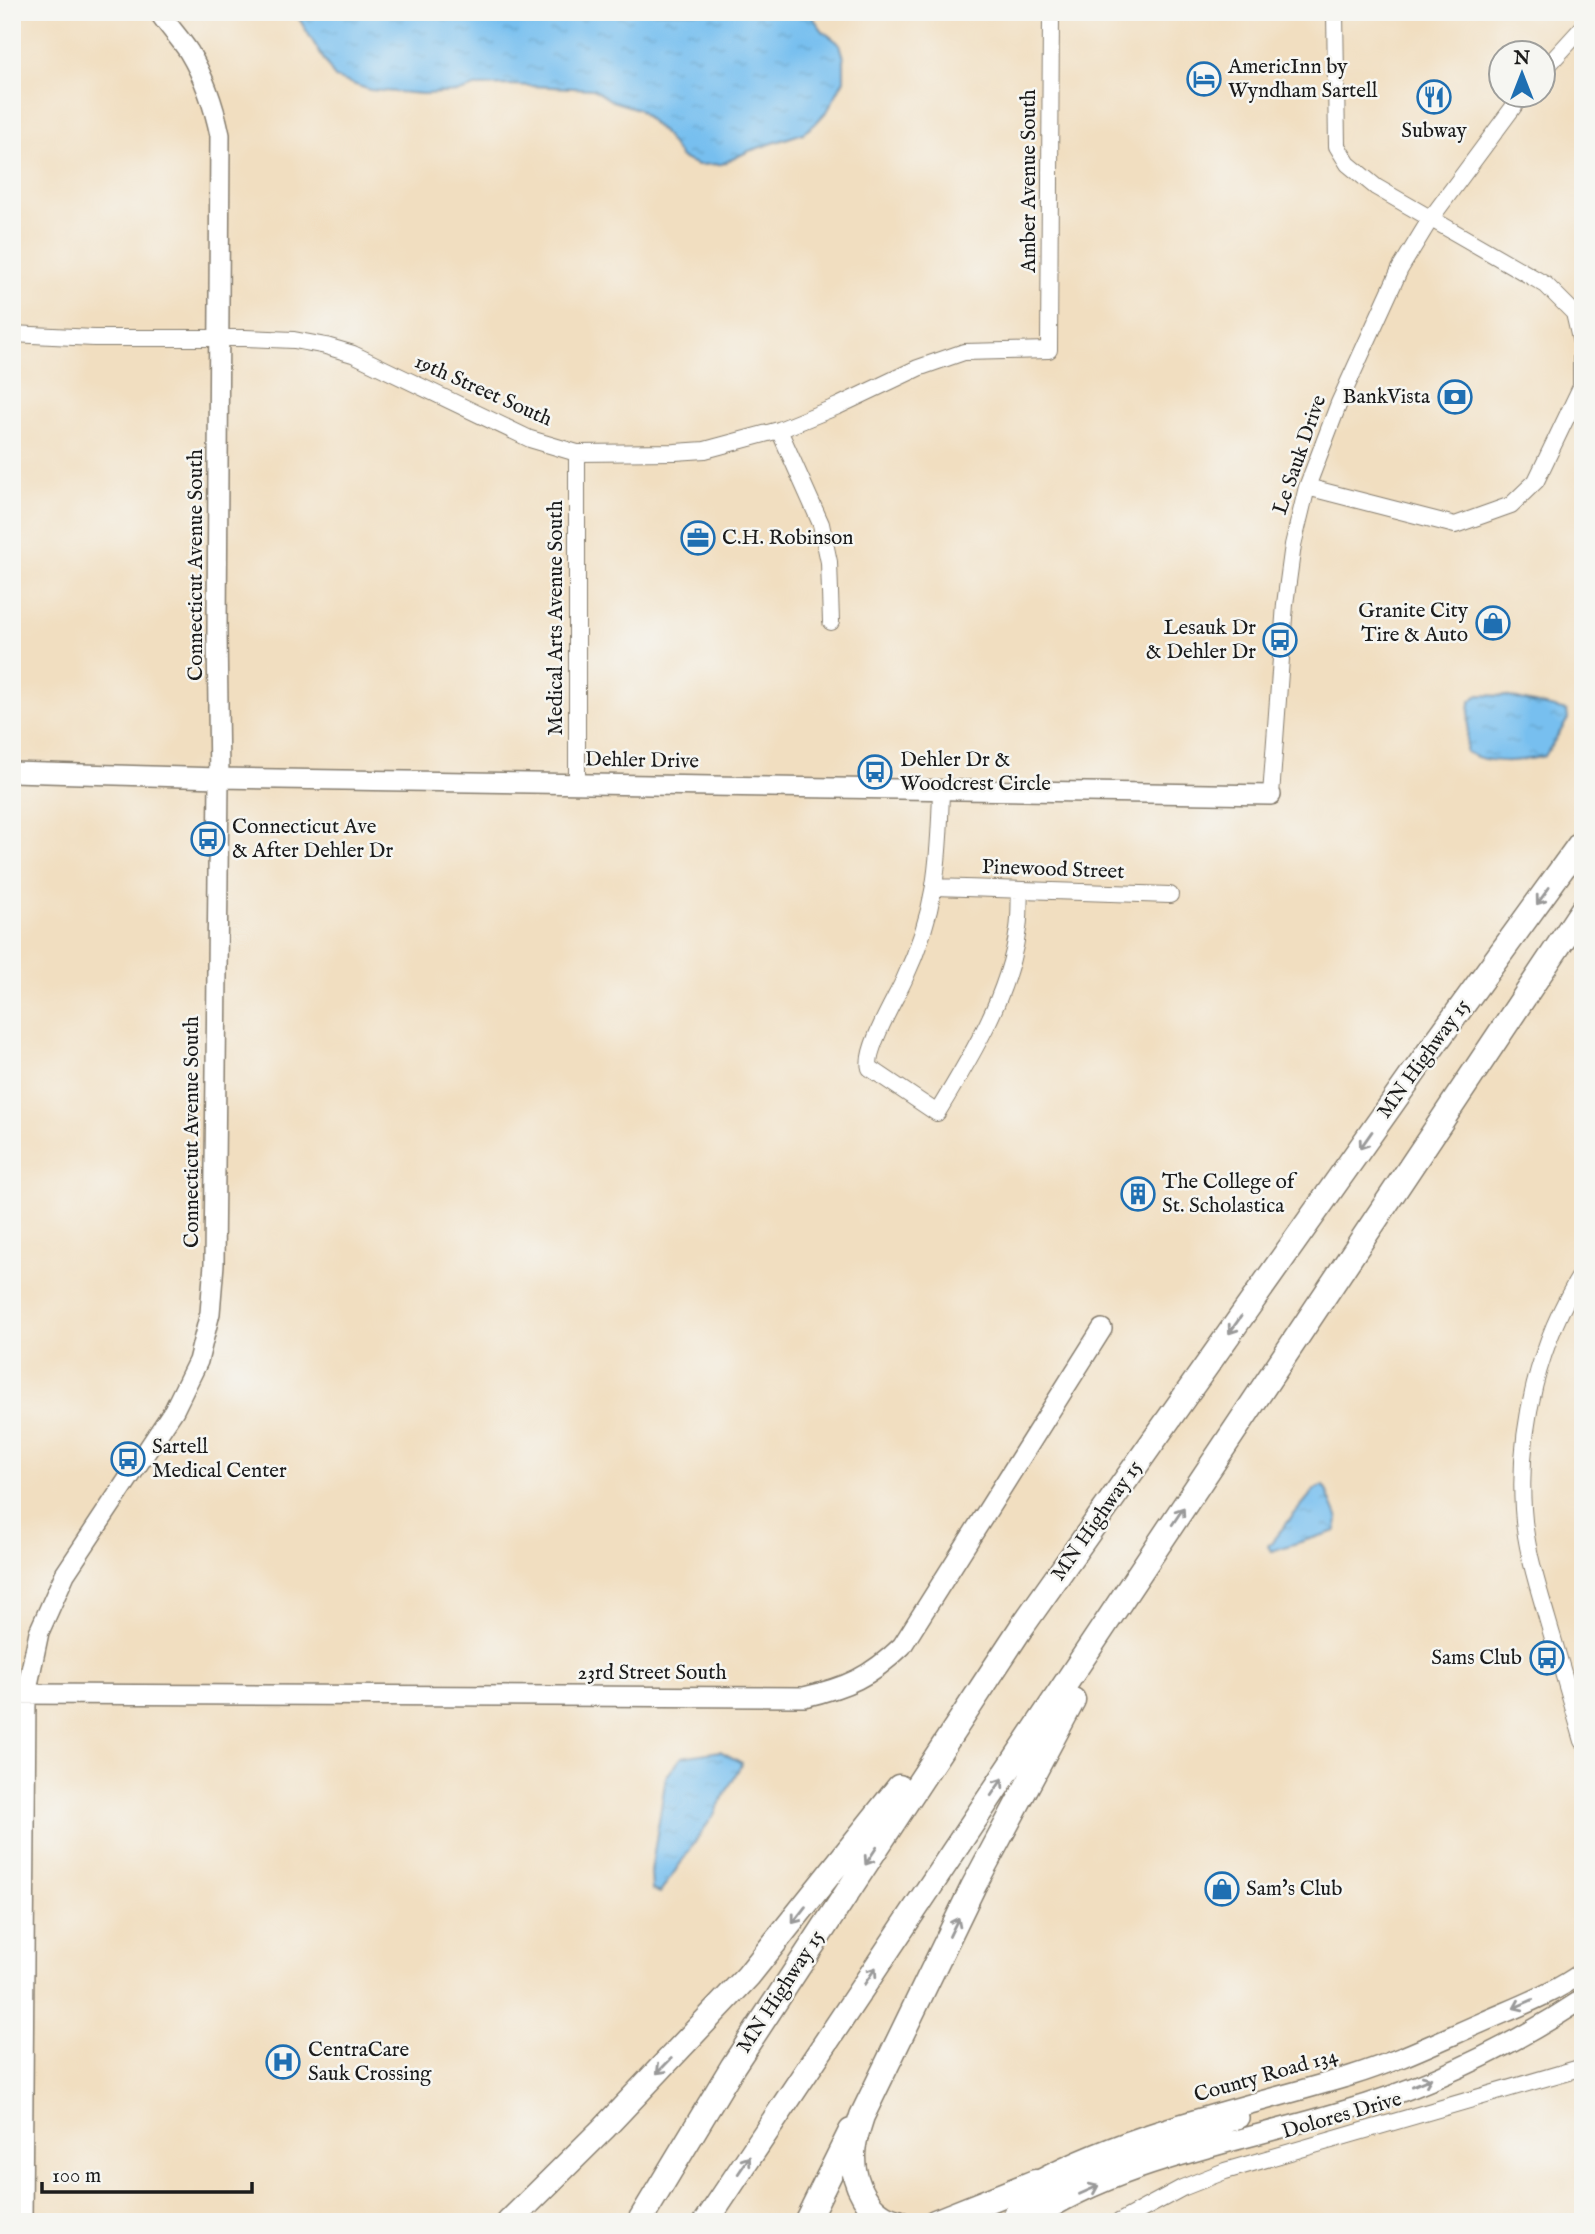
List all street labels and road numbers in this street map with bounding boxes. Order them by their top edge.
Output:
street label: Amber Avenue South [1016,89,1043,274]
street label: 19th Street South [410,349,556,433]
street label: Le Sauk Drive [1267,391,1333,518]
street label: Connecticut Avenue South [183,449,210,681]
street label: Medical Arts Avenue South [543,500,570,736]
street label: Dehler Drive [585,747,700,776]
street label: Pinewood Street [981,854,1125,886]
street label: MN Highway 15 [1372,994,1477,1124]
street label: Connecticut Avenue South [179,1016,206,1248]
street label: MN Highway 15 [1045,1455,1149,1587]
street label: 23rd Street South [577,1660,727,1687]
street label: MN Highway 15 [731,1925,831,2059]
street label: County Road 134 [1191,2042,1342,2109]
street label: Dolores Drive [1279,2086,1405,2146]

